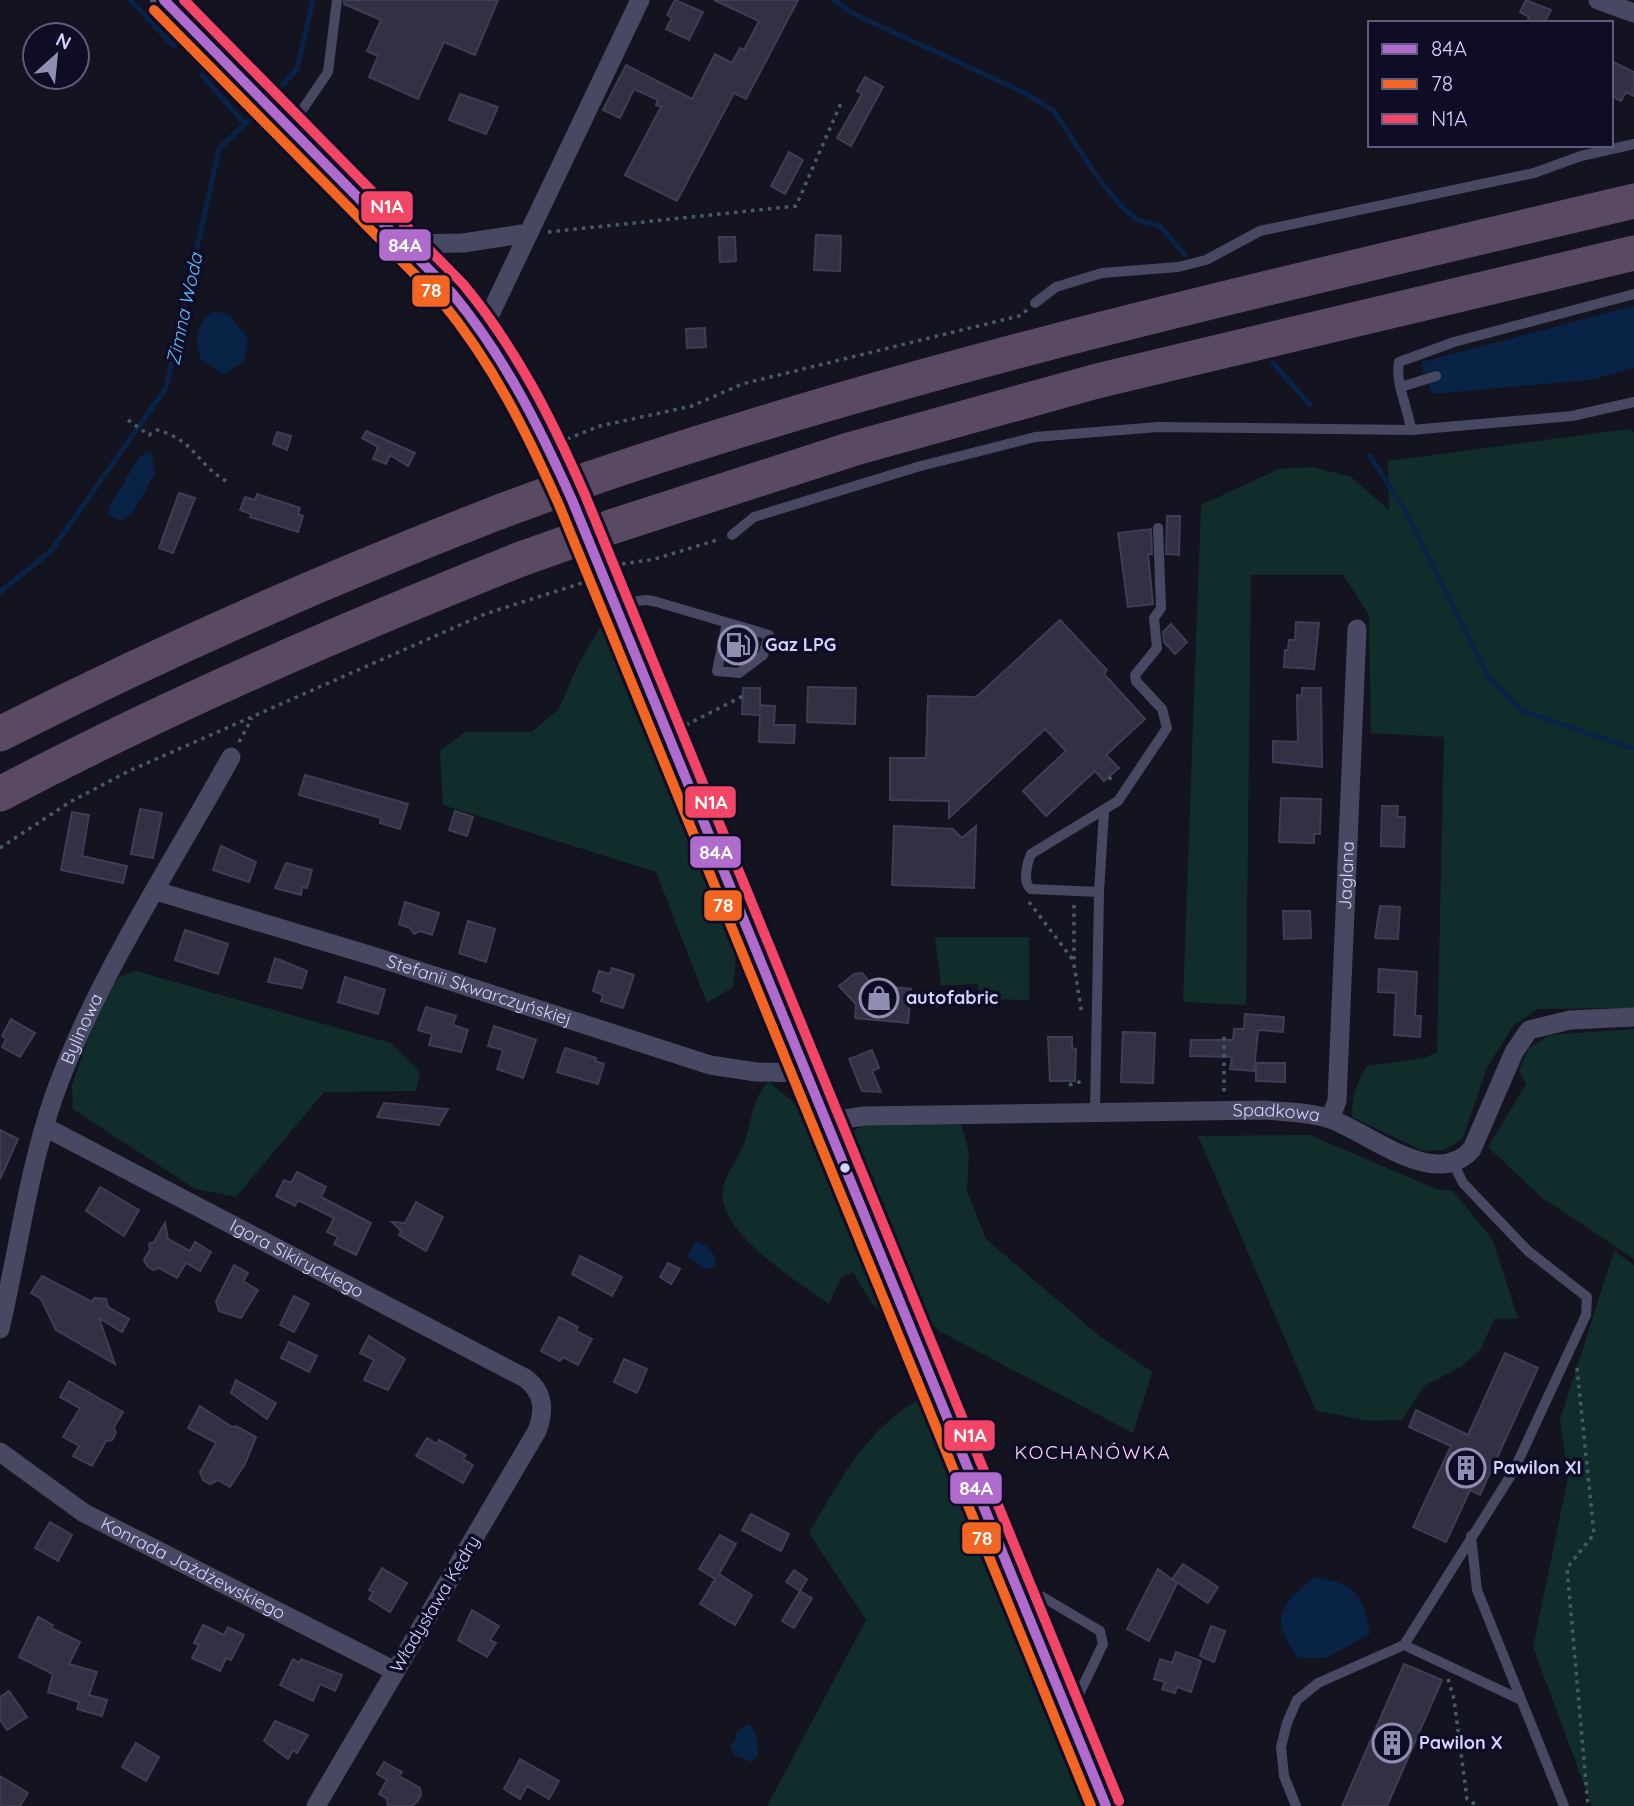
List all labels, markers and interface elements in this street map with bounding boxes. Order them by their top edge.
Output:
north arrow [21,21,91,91]
legend [1368,21,1613,147]
text: N [52,27,75,55]
text: 84A [1431,35,1467,61]
text: 78 [1431,70,1453,96]
text: N1A [1431,105,1468,131]
line badge: N1A [360,190,414,224]
text: N1A [370,194,404,218]
line badge: 84A [378,228,432,262]
text: 84A [388,233,422,257]
water label: Zimna Woda [160,249,208,367]
line badge: 78 [411,274,451,308]
text: 78 [421,278,441,302]
fuel station icon: Gaz LPG [717,624,759,666]
place label: Gaz LPG [765,633,836,656]
line badge: N1A [684,785,737,819]
text: N1A [694,790,728,814]
line badge: 84A [689,835,742,869]
text: 84A [699,840,733,864]
street label: Jaglana [1333,841,1359,910]
line badge: 78 [703,889,743,922]
text: 78 [713,893,733,917]
street label: Stefanii Skwarczyńskiej [384,949,575,1031]
shop icon: autofabric [858,977,900,1019]
place label: autofabric [906,986,998,1009]
street label: Bylinowa [55,989,108,1068]
street label: Spadkowa [1233,1098,1322,1127]
unlabelled marker [838,1161,852,1175]
street label: Igora Sikiryckiego [226,1214,368,1303]
line badge: N1A [943,1419,996,1452]
text: N1A [953,1423,987,1447]
district label: KOCHANÓWKA [1014,1440,1172,1464]
building icon: Pawilon XI [1445,1447,1487,1489]
place label: Pawilon XI [1493,1456,1581,1479]
line badge: 84A [949,1471,1003,1505]
text: 84A [959,1476,993,1500]
street label: Konrada Jażdżewskiego [97,1511,289,1624]
line badge: 78 [961,1521,1002,1555]
text: 78 [972,1526,992,1550]
street label: Władysława Kędry [384,1531,485,1677]
building icon: Pawilon X [1371,1722,1413,1764]
place label: Pawilon X [1419,1731,1503,1754]

